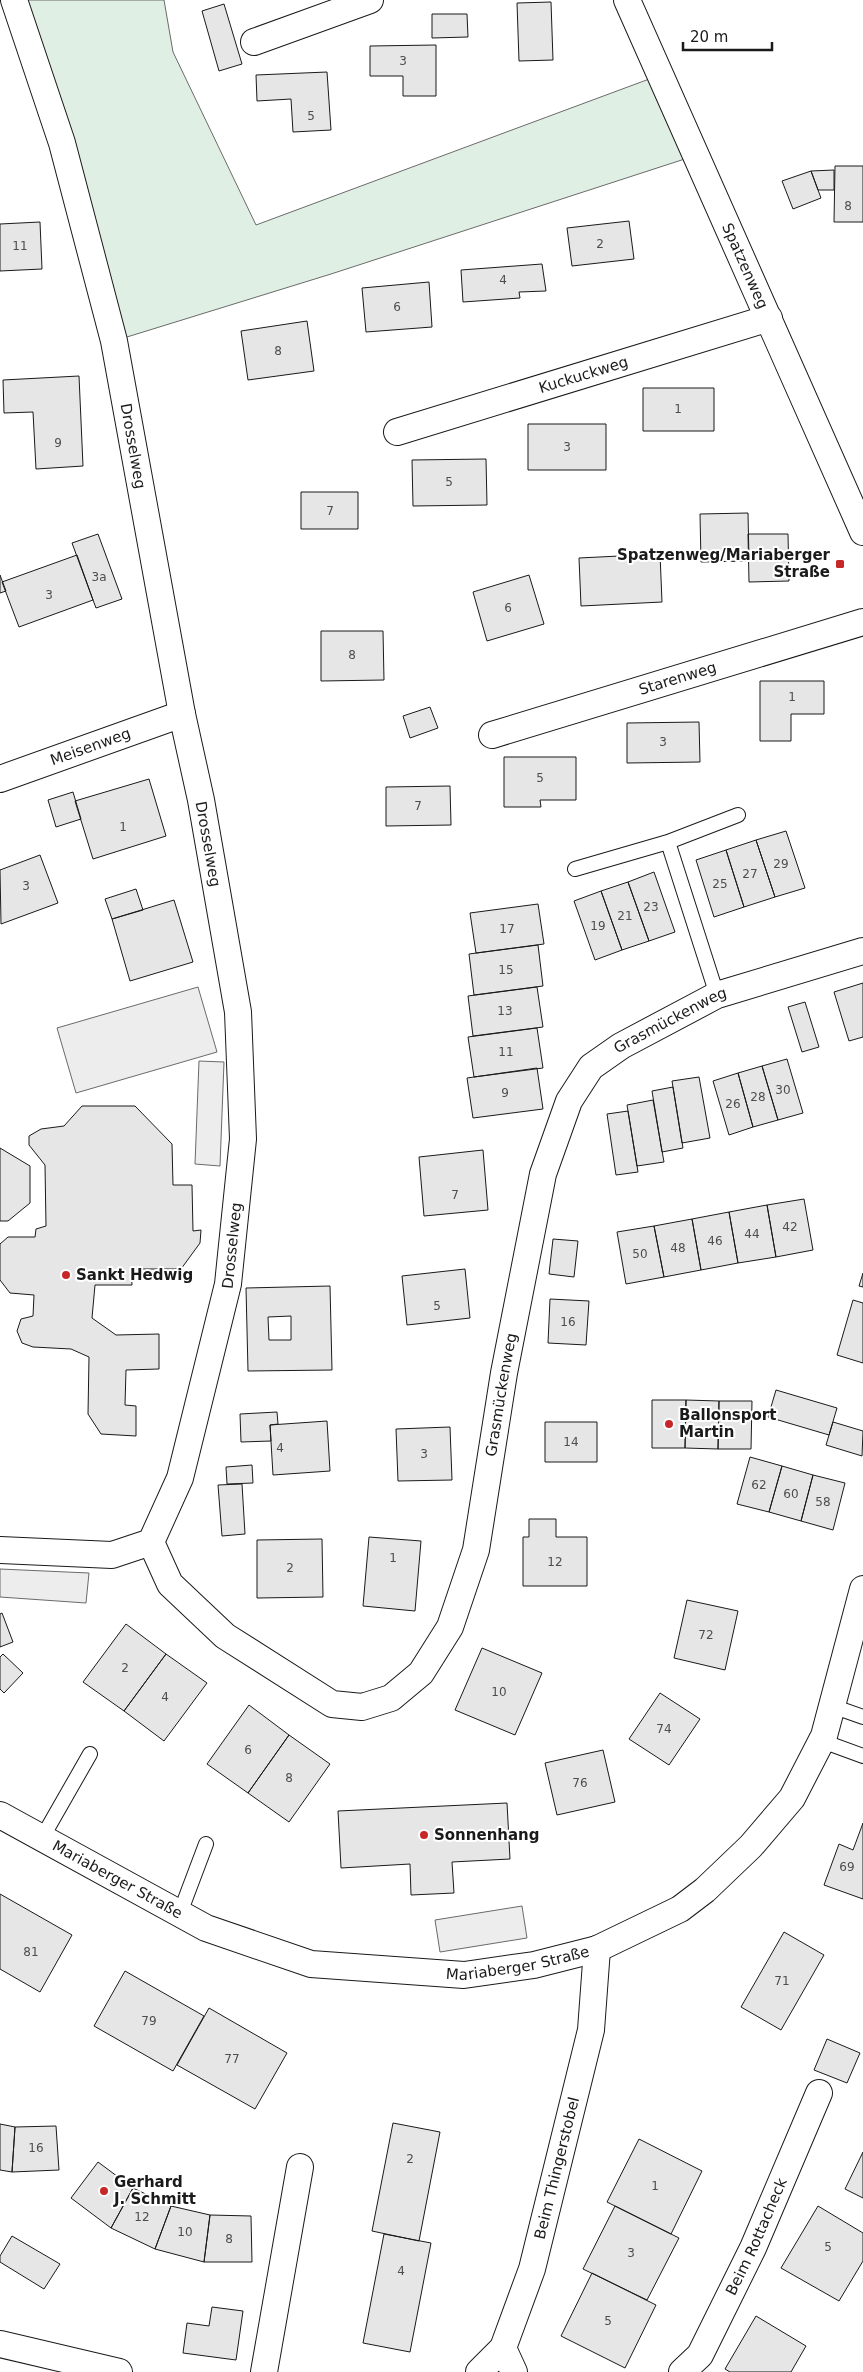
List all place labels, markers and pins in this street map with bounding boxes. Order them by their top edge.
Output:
place label: Spatzenweg/Mariaberger Straße [617,546,831,581]
marker: Spatzenweg/Mariaberger Straße [834,558,846,570]
place label: Sankt Hedwig [76,1266,193,1284]
marker: Sankt Hedwig [60,1269,72,1281]
place label: Ballonsport Martin [679,1406,776,1441]
marker: Ballonsport Martin [663,1418,675,1430]
place label: Sonnenhang [434,1826,540,1844]
marker: Sonnenhang [418,1829,430,1841]
place label: Gerhard J. Schmitt [113,2173,196,2208]
marker: Gerhard J. Schmitt [98,2185,110,2197]

